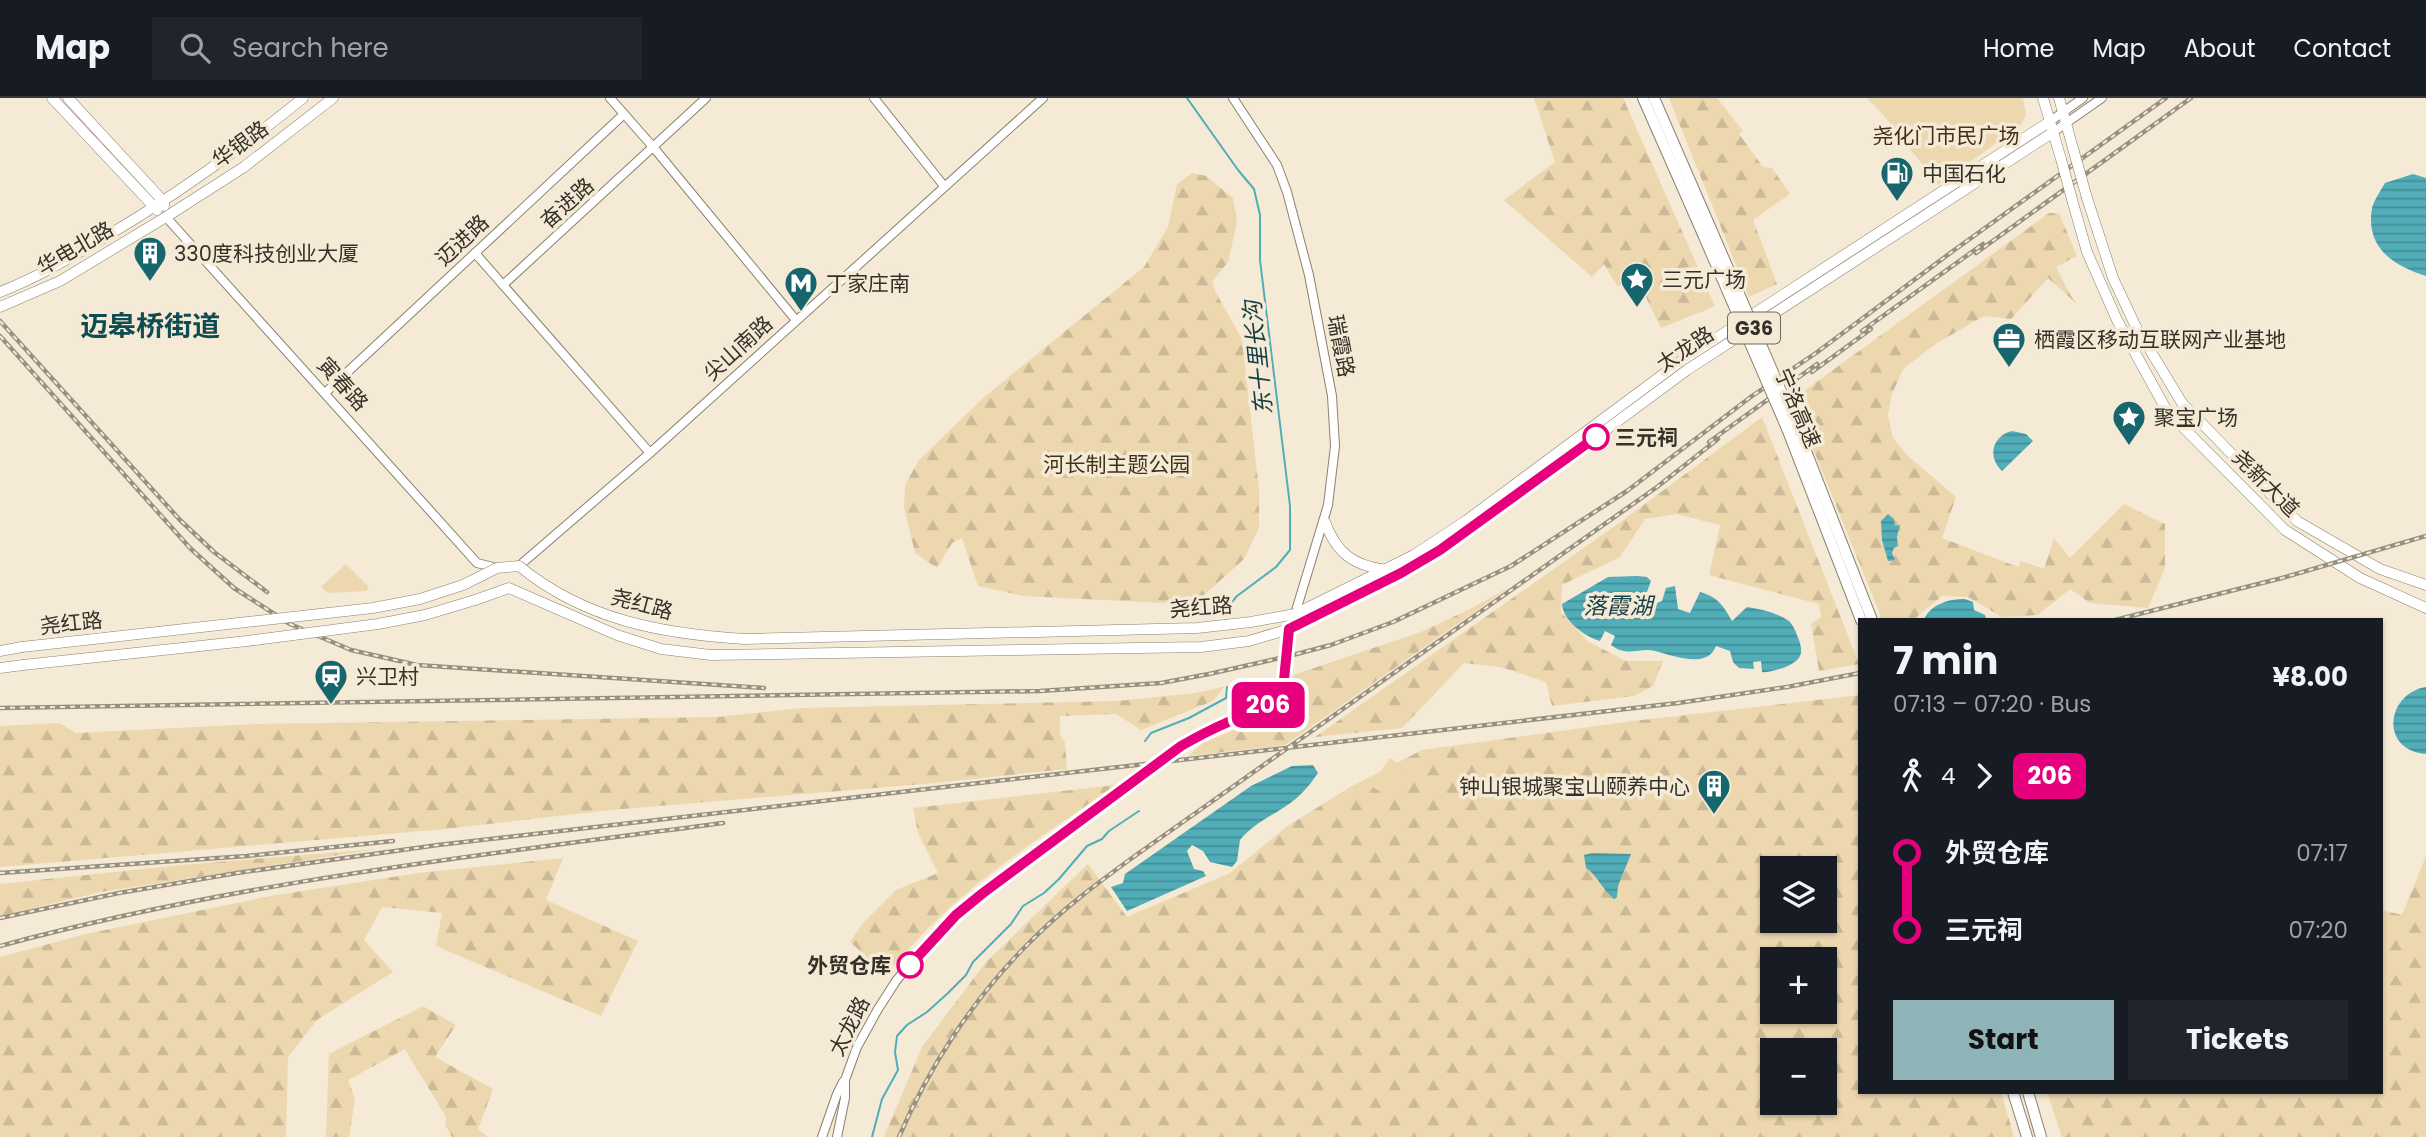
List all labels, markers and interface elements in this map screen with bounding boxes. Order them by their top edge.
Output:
search box [152,17,642,80]
text: Map [35,24,110,71]
icon: search [176,29,214,67]
text: Search here [232,30,389,66]
text: Home [1983,32,2055,65]
text: Map [2093,32,2146,65]
text: About [2184,32,2255,65]
text: Contact [2293,32,2391,65]
street label: 华银路 [206,114,274,174]
park label: 尧化门市民广场 [1873,121,2020,150]
fuel station icon: 中国石化 [1878,154,1916,203]
place label: 中国石化 [1922,159,2006,188]
street label: 奋进路 [534,171,600,235]
street label: 迈进路 [429,208,495,272]
street label: 华电北路 [31,214,119,282]
building icon: 330度科技创业大厦 [131,234,169,283]
place label: 330度科技创业大厦 [174,239,359,268]
place icon: 三元广场 [1618,260,1656,309]
metro station icon: 丁家庄南 [782,264,820,313]
place label: 三元广场 [1662,265,1746,294]
place label: 丁家庄南 [826,269,910,298]
water label: 东十里长沟 [1236,296,1280,417]
district label: 迈皋桥街道 [80,307,220,346]
street label: 尖山南路 [697,309,779,387]
street label: 瑞霞路 [1321,312,1361,380]
road number: G36 [1728,312,1780,344]
street label: 太龙路 [1651,319,1719,379]
office icon: 栖霞区移动互联网产业基地 [1990,320,2028,369]
place label: 栖霞区移动互联网产业基地 [2034,325,2286,354]
street label: 寅春路 [311,351,375,417]
street label: 宁洛高速 [1768,364,1828,452]
place icon: 聚宝广场 [2110,398,2148,447]
place label: 聚宝广场 [2154,403,2238,432]
place label: 三元祠 [1615,423,1678,452]
marker: 三元祠 [1583,424,1609,450]
street label: 尧新大道 [2226,443,2306,523]
park label: 河长制主题公园 [1044,450,1191,479]
street label: 尧红路 [608,582,676,626]
street label: 尧红路 [1169,590,1233,624]
water label: 落霞湖 [1584,590,1656,622]
street label: 尧红路 [38,605,104,641]
text: 7 min [1893,634,1998,687]
station icon: 兴卫村 [312,657,350,706]
text: ¥8.00 [2272,659,2348,695]
place label: 兴卫村 [356,662,419,691]
line badge: 206 [1228,682,1308,728]
text: 206 [1246,688,1290,721]
text: 07:13 – 07:20 · Bus [1893,688,2091,720]
icon: walk [1893,757,1931,795]
icon: forward [1965,757,2003,795]
text: 206 [2027,759,2072,792]
text: 4 [1941,760,1955,792]
building icon: 钟山银城聚宝山颐养中心 [1695,767,1733,816]
place label: 钟山银城聚宝山颐养中心 [1459,772,1690,801]
text: 外贸仓库 [1945,835,2049,871]
text: 07:17 [2296,837,2348,869]
map controls [1760,856,1837,1115]
button: layers [1760,856,1837,933]
text: 三元祠 [1945,912,2023,948]
text: 07:20 [2288,914,2348,946]
button: + [1760,947,1837,1024]
place label: 外贸仓库 [807,951,891,980]
marker: 外贸仓库 [897,952,923,978]
street label: 太龙路 [822,991,876,1061]
button: Start [1893,1000,2114,1080]
button: Tickets [2128,1000,2348,1080]
button: − [1760,1038,1837,1115]

